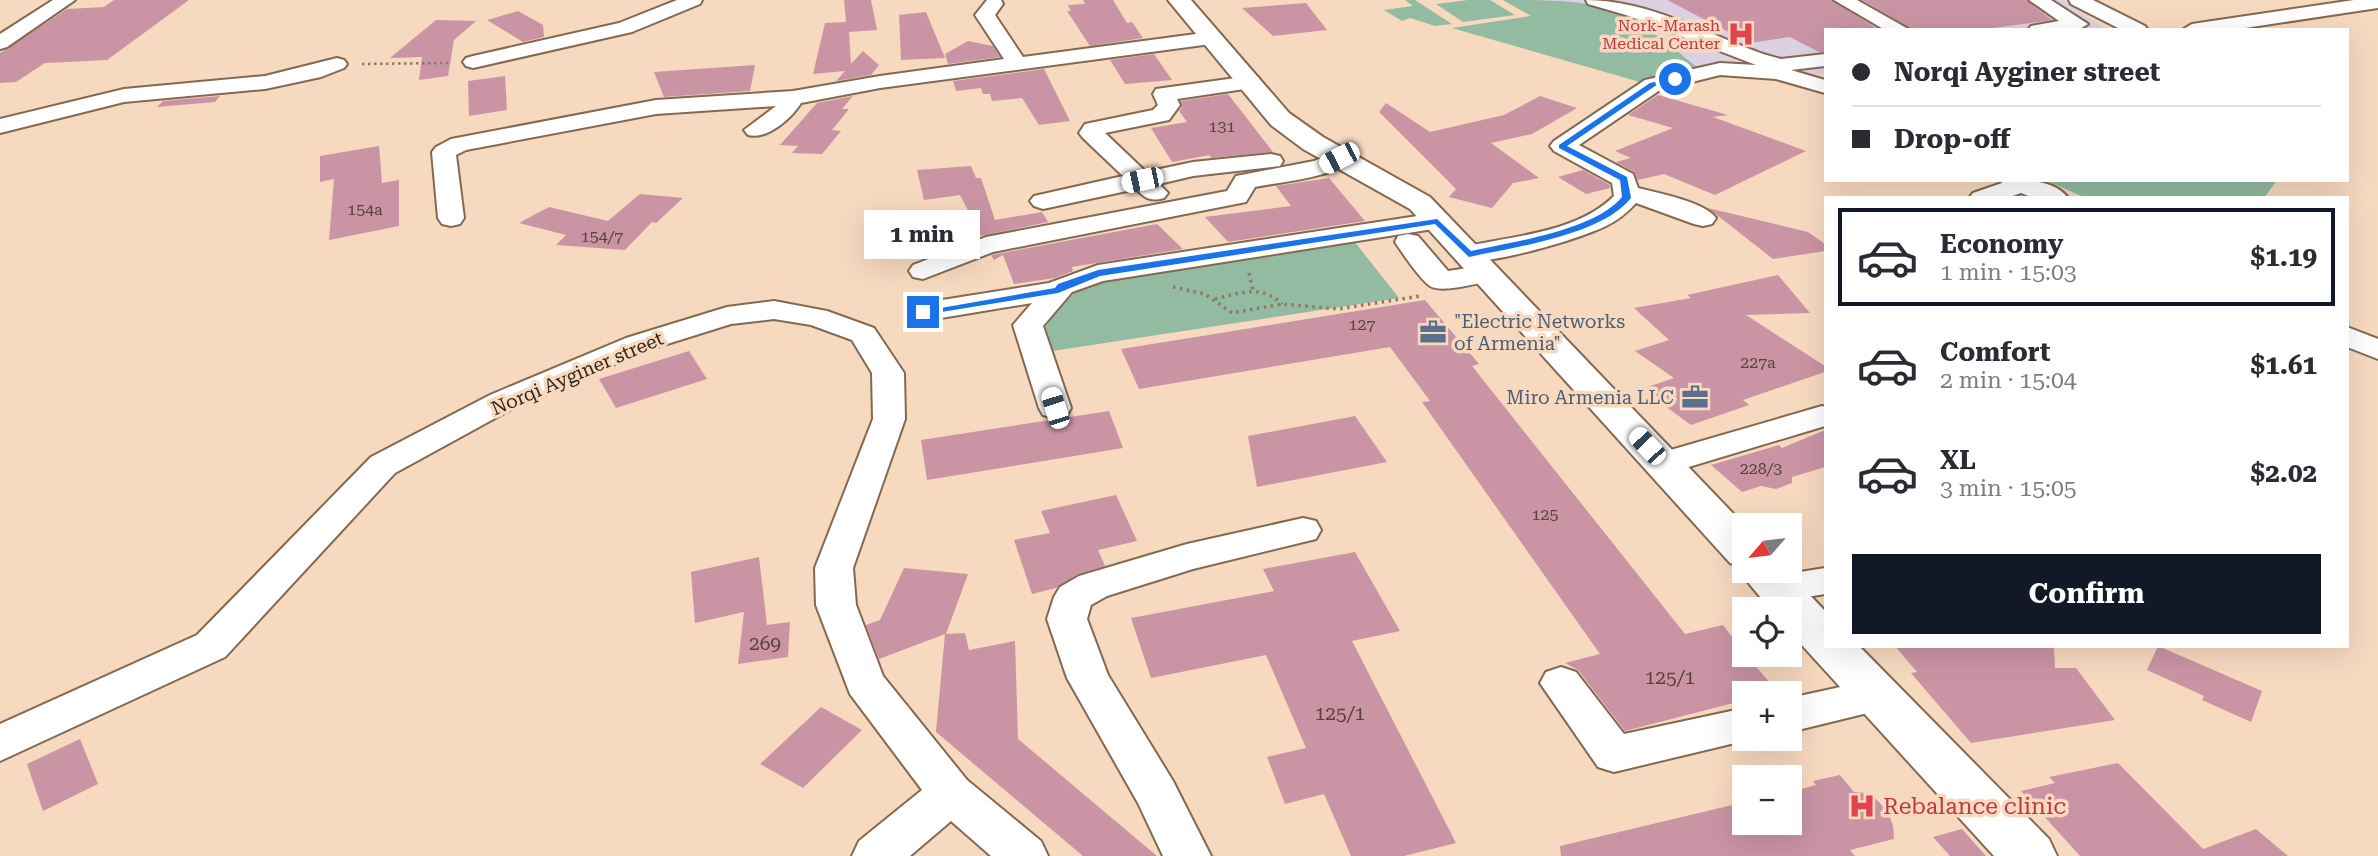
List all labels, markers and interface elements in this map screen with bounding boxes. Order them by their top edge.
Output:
place label: Nork-Marash Medical Center [1602,16,1720,53]
hospital icon: Nork-Marash Medical Center [1726,19,1756,49]
text: Norqi Ayginer street [1894,57,2160,87]
route start [1659,63,1691,95]
house number: 131 [1209,117,1235,136]
text: Drop-off [1894,124,2010,154]
car [1316,139,1363,177]
car [1120,165,1165,195]
house number: 154a [347,200,383,219]
callout: 1 min [865,210,981,260]
text: 1 min [890,221,954,248]
icon: car [1856,226,1919,289]
house number: 154/7 [581,227,623,246]
text: Economy [1940,229,2063,259]
text: $1.19 [2251,242,2317,272]
text: 1 min · 15:03 [1940,259,2077,286]
route end [907,296,939,328]
place label: "Electric Networks of Armenia" [1454,310,1625,355]
house number: 127 [1349,315,1375,334]
office icon: "Electric Networks of Armenia" [1418,317,1448,347]
street label: Norqi Ayginer street [488,327,667,420]
icon: car [1856,334,1919,397]
text: Comfort [1940,337,2050,367]
text: $1.61 [2251,350,2317,380]
house number: 227a [1740,353,1776,372]
text: 2 min · 15:04 [1940,367,2077,394]
office icon: Miro Armenia LLC [1680,382,1710,412]
car [1039,385,1072,431]
place label: Miro Armenia LLC [1506,386,1674,409]
car [1625,423,1670,469]
icon: car [1856,442,1919,505]
text: XL [1940,445,1976,475]
text: $2.02 [2251,458,2317,488]
house number: 228/3 [1740,459,1782,478]
text: 3 min · 15:05 [1940,475,2077,502]
house number: 125 [1532,505,1558,524]
north arrow [1732,513,1802,583]
map controls [1732,513,1802,835]
button: Confirm [1852,554,2321,634]
button: locate [1732,597,1802,667]
house number: 269 [749,632,781,655]
house number: 125/1 [1645,666,1695,689]
button: + [1732,681,1802,751]
house number: 125/1 [1315,702,1365,725]
button: − [1732,765,1802,835]
hospital icon: Rebalance clinic [1847,791,1877,821]
place label: Rebalance clinic [1883,793,2066,820]

